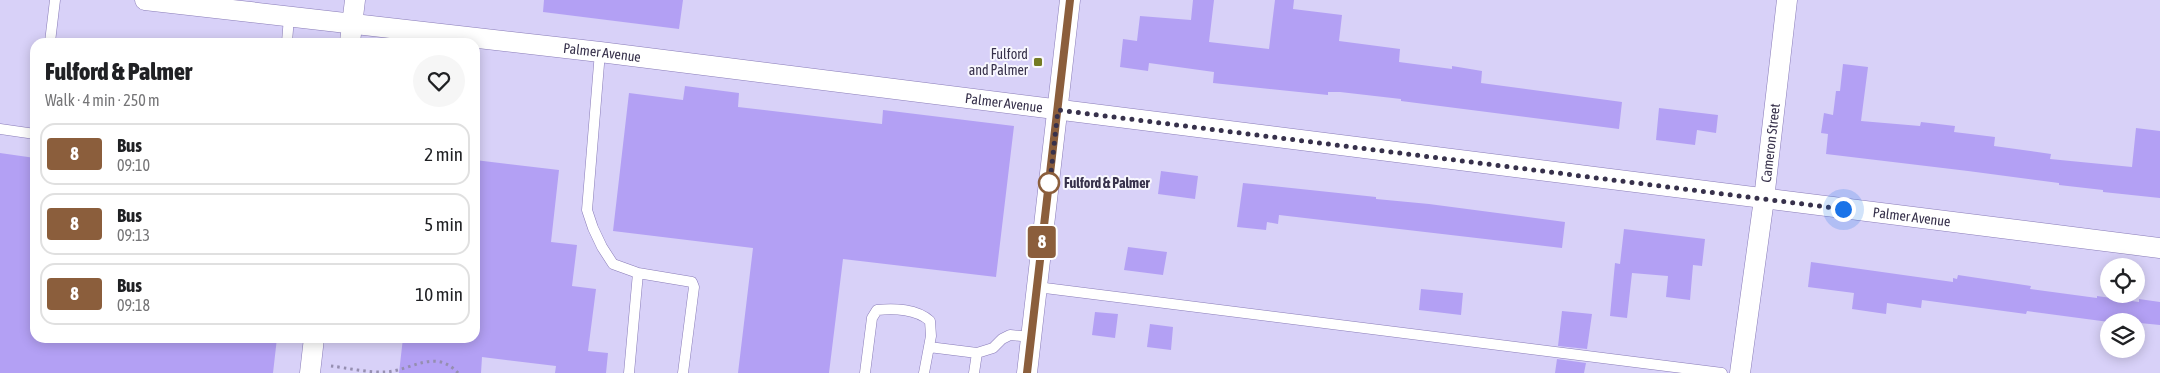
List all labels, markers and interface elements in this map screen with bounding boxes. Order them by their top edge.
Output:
street label: Palmer Avenue [562,40,642,65]
place label: Fulford and Palmer [969,46,1029,78]
button: heart [413,55,465,107]
marker: Fulford and Palmer [1032,56,1044,68]
text: Fulford & Palmer [45,58,192,85]
street label: Palmer Avenue [964,90,1044,116]
text: Walk · 4 min · 250 m [45,91,159,109]
street label: Cameron Street [1758,103,1783,183]
text: Bus [117,134,142,156]
text: 8 [70,143,79,164]
text: 2 min [424,143,463,165]
text: 09:10 [117,156,150,174]
marker: Fulford & Palmer [1038,172,1060,194]
place label: Fulford & Palmer [1064,175,1151,191]
your location [1831,197,1856,222]
text: Bus [117,204,142,226]
street label: Palmer Avenue [1872,204,1951,230]
text: 8 [70,213,79,234]
text: 5 min [424,213,463,235]
text: 09:13 [117,226,150,244]
line badge: 8 [1026,226,1058,258]
text: 8 [1038,231,1046,252]
map controls [2100,258,2145,358]
button: locate [2100,258,2145,303]
text: Bus [117,274,142,296]
text: 8 [70,283,79,304]
text: 10 min [415,283,463,305]
text: 09:18 [117,296,150,314]
button: layers [2100,313,2145,358]

